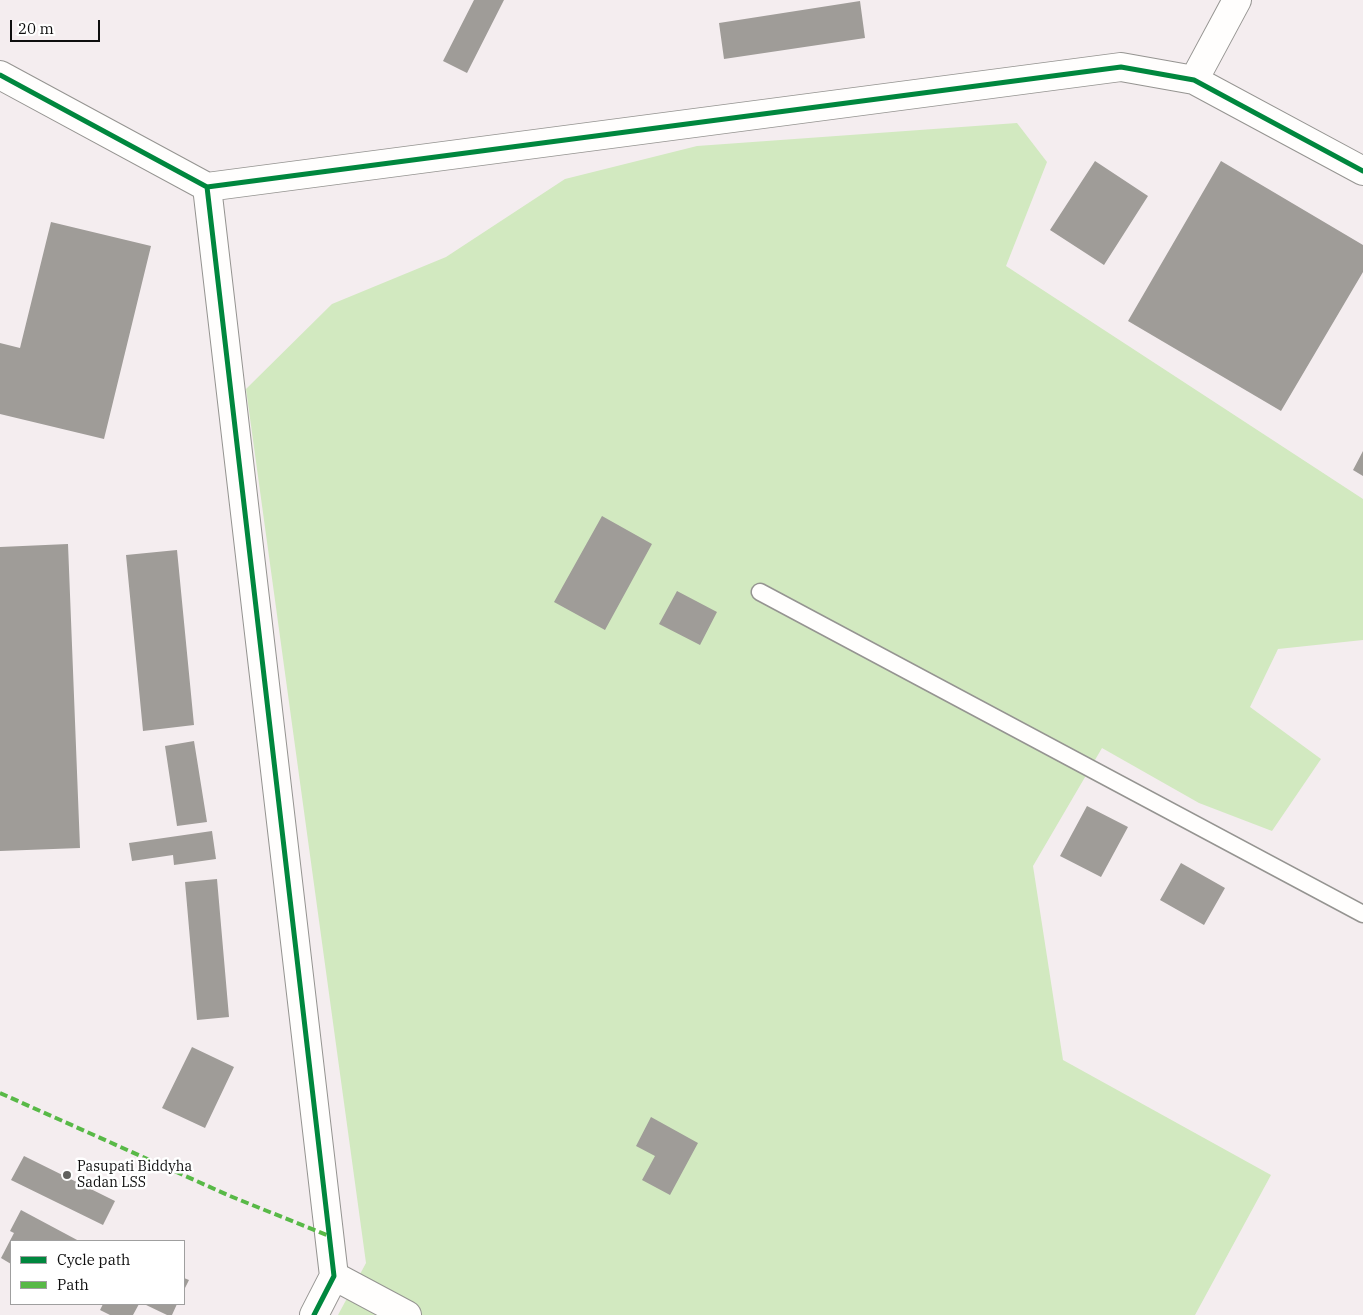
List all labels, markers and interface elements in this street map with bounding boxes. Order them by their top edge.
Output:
scale bar [12,10,102,42]
text: 20 m [18,19,54,38]
place label: Pasupati Biddyha Sadan LSS [77,1159,192,1192]
marker: Pasupati Biddyha Sadan LSS [61,1169,73,1181]
legend [10,1240,185,1305]
text: Cycle path [57,1250,130,1269]
text: Path [57,1275,89,1294]

